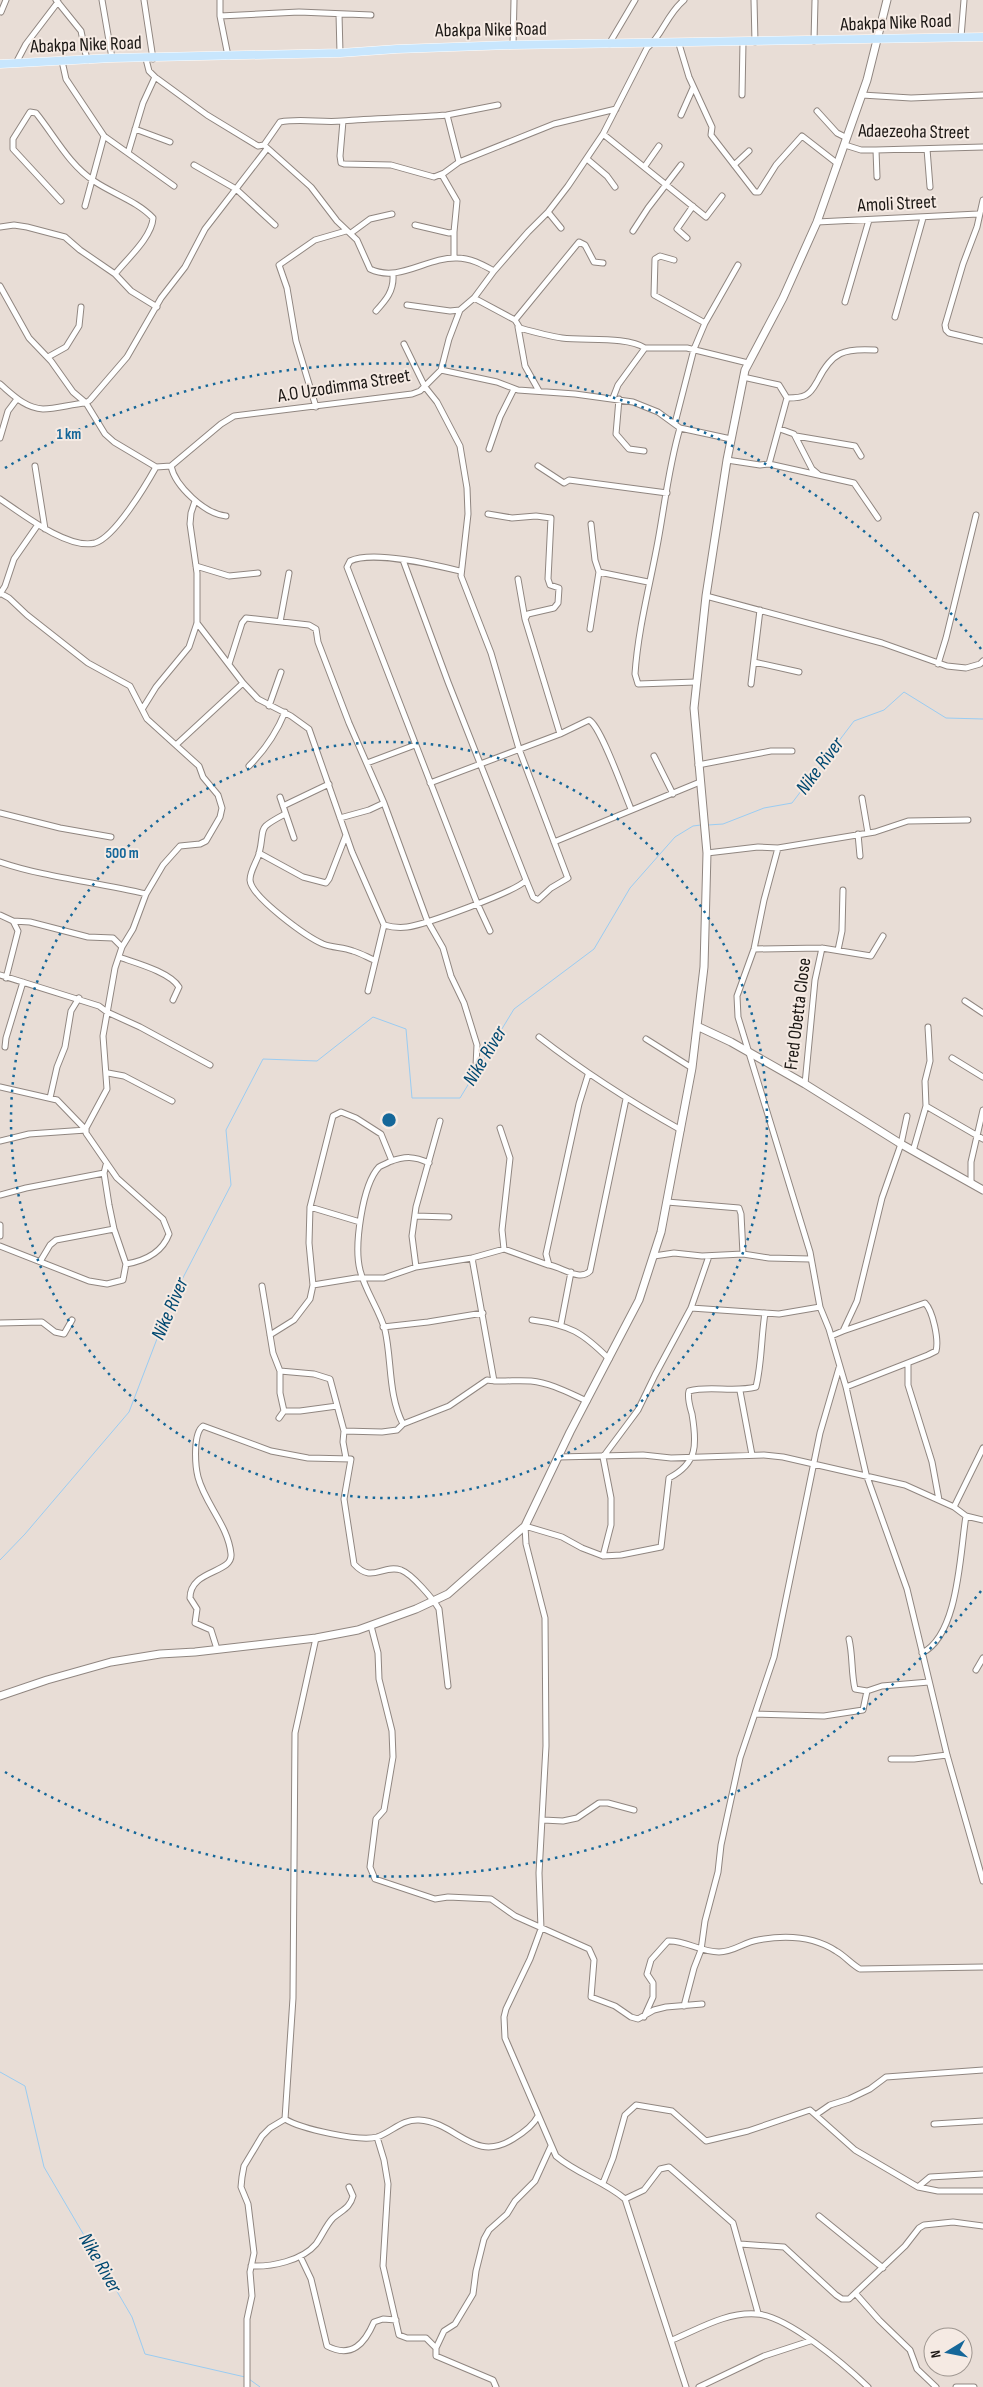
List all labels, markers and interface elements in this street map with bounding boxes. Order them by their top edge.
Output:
street label: Abakpa Nike Road [839,10,952,36]
street label: Abakpa Nike Road [434,18,547,42]
street label: Abakpa Nike Road [29,32,142,58]
street label: Adaezeoha Street [857,120,970,144]
street label: Amoli Street [856,190,937,218]
street label: A.O Uzodimma Street [275,364,412,408]
text: 1 km [57,425,81,444]
water label: Nike River [791,732,850,799]
text: 500 m [105,844,139,863]
street label: Fred Obetta Close [780,957,816,1071]
water label: Nike River [458,1021,513,1090]
centre of rings [380,1111,398,1129]
water label: Nike River [146,1273,194,1344]
water label: Nike River [73,2229,127,2298]
north arrow [923,2327,973,2377]
text: N [927,2349,945,2359]

